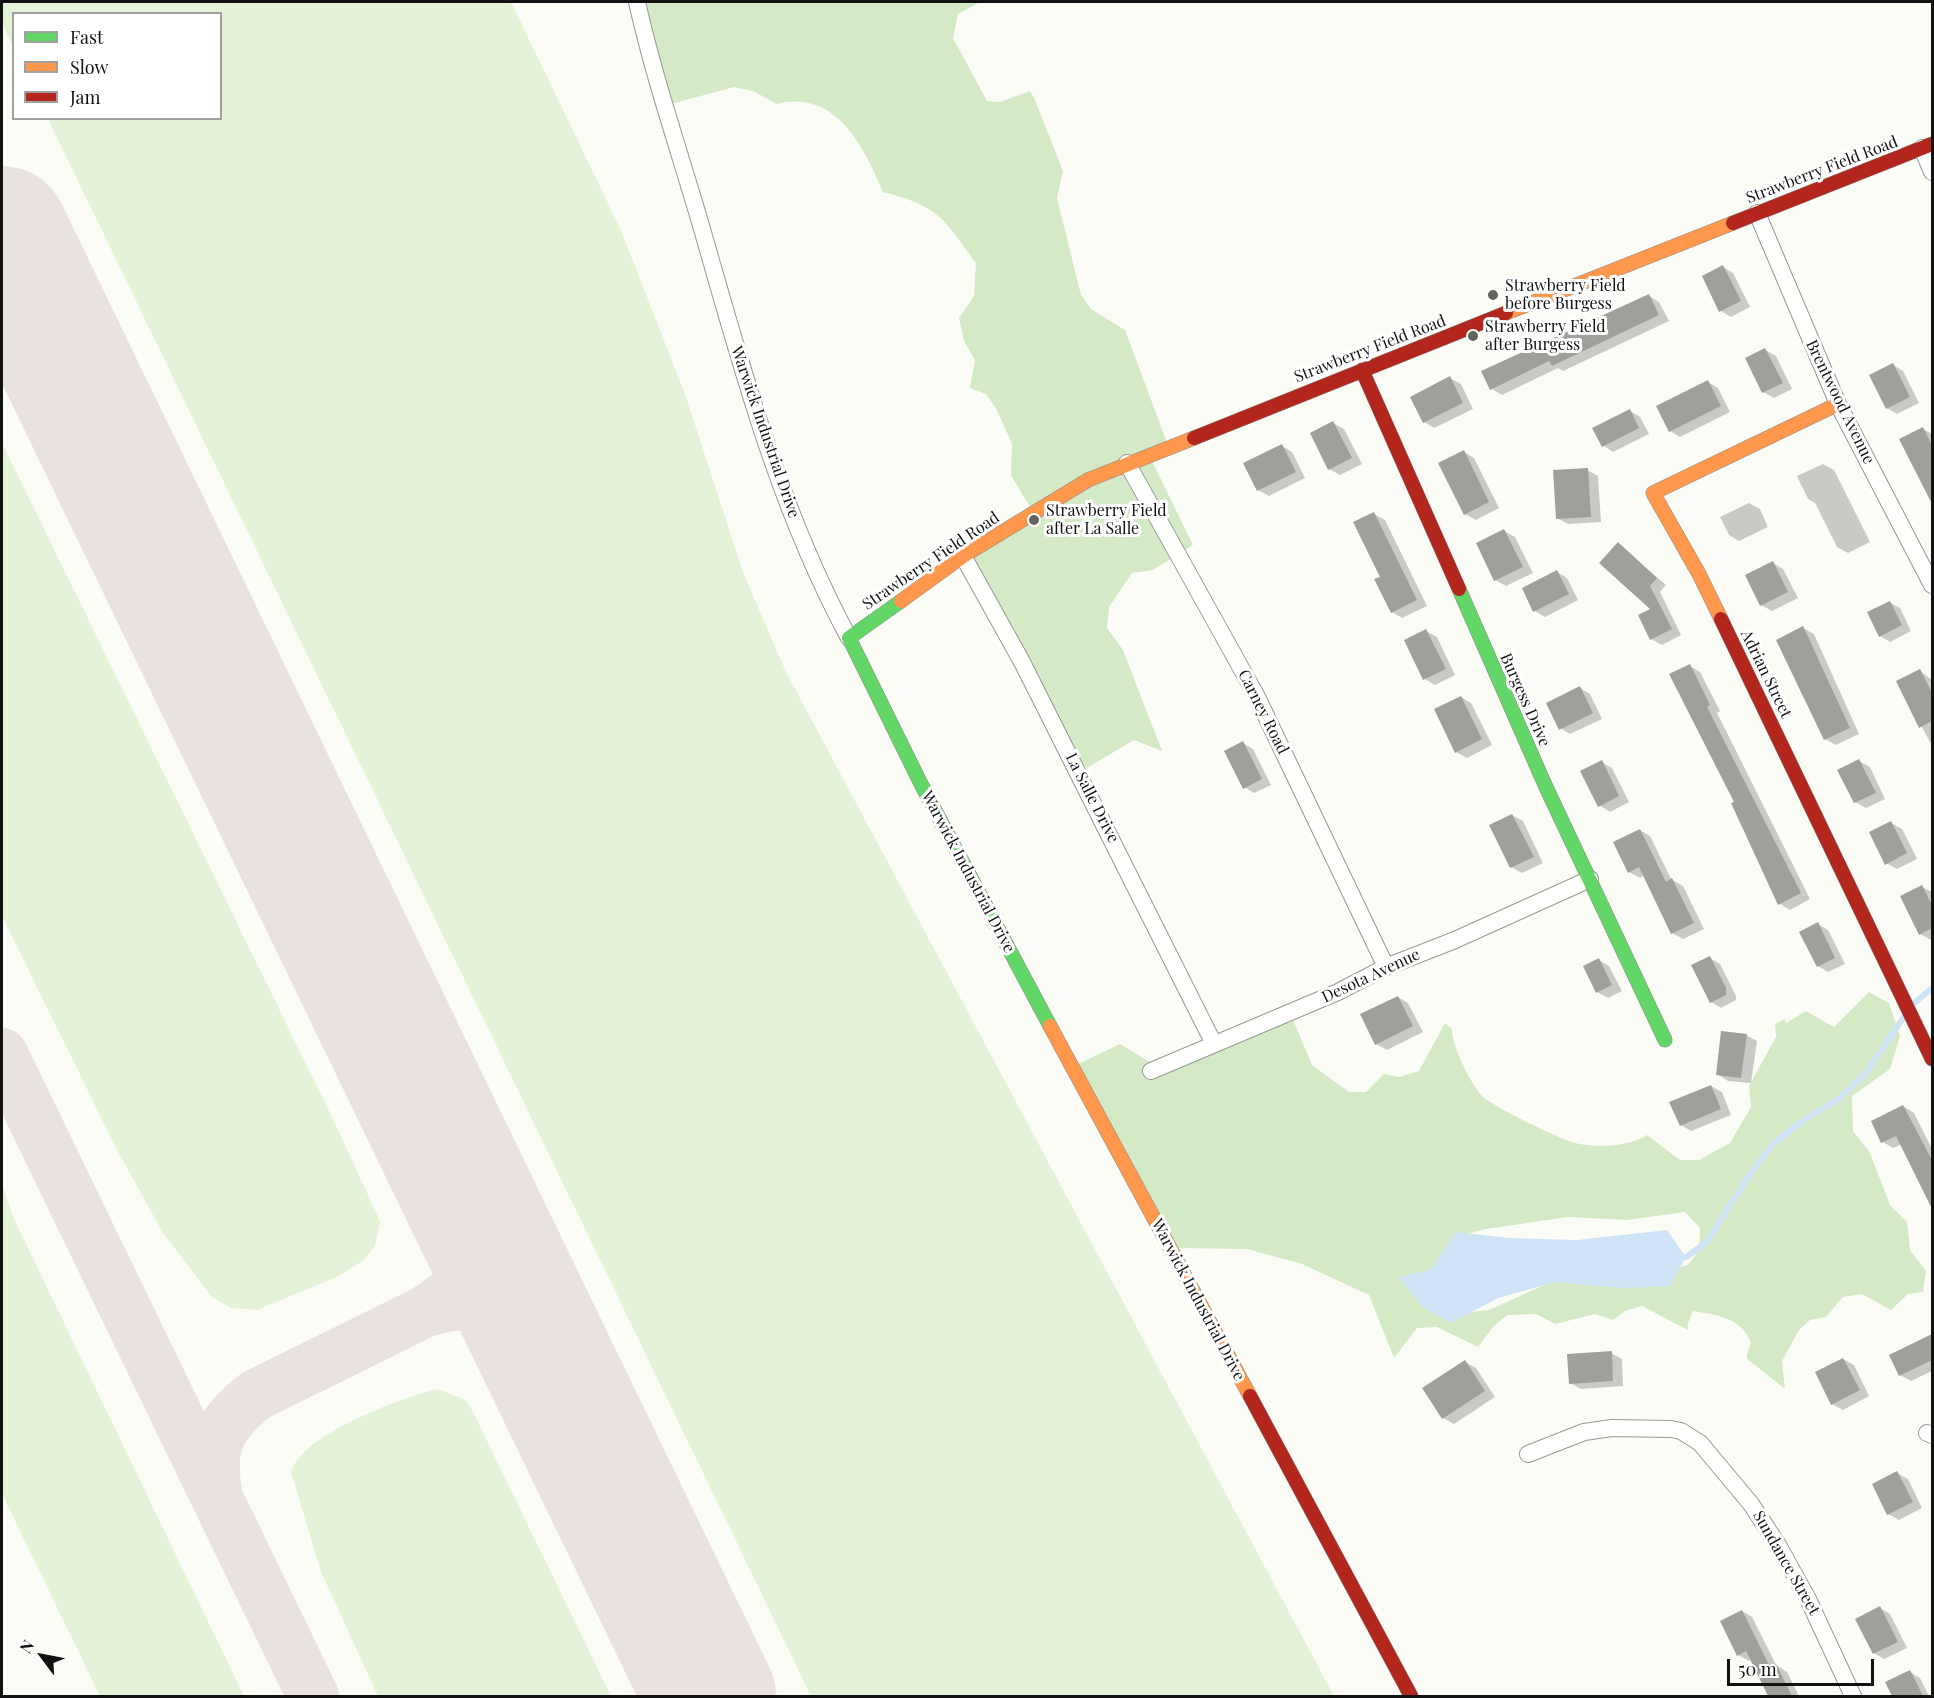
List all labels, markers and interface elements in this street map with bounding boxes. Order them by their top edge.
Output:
legend [12,12,222,120]
text: Fast [70,25,103,49]
text: Slow [70,55,108,79]
text: Jam [70,85,100,109]
street label: Strawberry Field Road [1743,132,1901,208]
place label: Strawberry Field before Burgess [1505,276,1626,314]
marker: Strawberry Field before Burgess [1486,288,1500,302]
street label: Strawberry Field Road [1291,311,1449,387]
place label: Strawberry Field after Burgess [1485,317,1606,355]
marker: Strawberry Field after Burgess [1466,329,1480,343]
street label: Brentwood Avenue [1802,337,1878,467]
street label: Warwick Industrial Drive [727,344,803,520]
place label: Strawberry Field after La Salle [1046,501,1167,539]
street label: Strawberry Field Road [859,508,1003,614]
marker: Strawberry Field after La Salle [1027,513,1041,527]
street label: Adrian Street [1736,627,1796,721]
street label: Burgess Drive [1496,650,1554,750]
street label: Carney Road [1234,667,1292,757]
street label: La Salle Drive [1061,750,1123,846]
street label: Warwick Industrial Drive [917,788,1019,956]
street label: Desota Avenue [1319,945,1423,1007]
street label: Warwick Industrial Drive [1147,1216,1249,1384]
street label: Sundance Street [1748,1507,1824,1619]
north arrow [12,1626,72,1686]
text: N [14,1636,38,1657]
scale bar [1730,1647,1877,1685]
text: 50 m [1738,1657,1777,1681]

